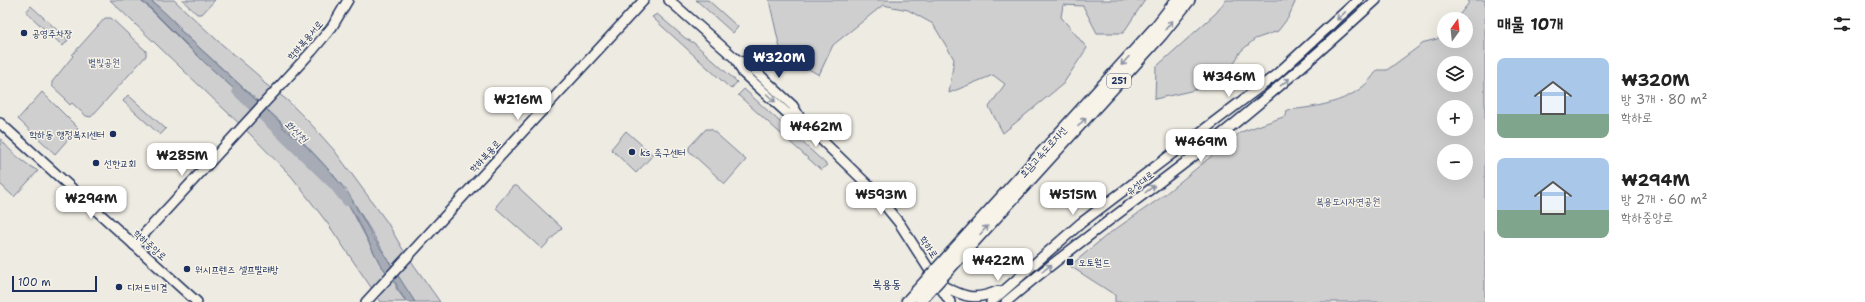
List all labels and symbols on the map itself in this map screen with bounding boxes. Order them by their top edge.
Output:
one-way arrow [1336,12,1346,21]
north arrow [1437,12,1473,48]
street label: 학하복용서로 [284,18,326,62]
one-way arrow [1165,19,1174,30]
place label: 공영주차장 [32,27,72,40]
marker: 공영주차장 [19,28,29,38]
pin: ₩320M [751,45,807,79]
park label: 별빛공원 [88,56,120,69]
one-way arrow [1120,56,1129,67]
pin: ₩346M [1201,64,1257,98]
road number: 251 [1107,74,1131,88]
one-way arrow [1279,77,1290,86]
pin: ₩216M [490,87,546,121]
one-way arrow [766,94,776,103]
pin: ₩462M [788,114,844,148]
one-way arrow [1078,116,1087,127]
water label: 화산천 [281,117,312,147]
street label: 호남고속도로지선 [1017,124,1069,180]
place label: 학하동 행정복지센터 [29,128,105,141]
marker: 학하동 행정복지센터 [108,129,118,139]
pin: ₩469M [1173,129,1229,163]
street label: 학하복용로 [467,137,503,175]
pin: ₩285M [154,143,210,177]
place label: ks 축구센터 [640,146,686,159]
marker: ks 축구센터 [627,147,637,157]
place label: 선한교회 [104,157,136,170]
marker: 선한교회 [91,158,101,168]
street label: 유성대로 [1123,168,1157,198]
pin: ₩593M [853,182,909,216]
pin: ₩515M [1045,182,1101,216]
one-way arrow [1145,185,1156,193]
pin: ₩294M [63,186,119,220]
park label: 복용도시자연공원 [1316,195,1380,208]
one-way arrow [979,225,989,235]
street label: 학하중앙로 [131,227,169,263]
street label: 학하로 [917,233,941,261]
pin: ₩422M [970,248,1026,282]
place label: 오토월드 [1078,256,1110,269]
marker: 오토월드 [1065,257,1075,267]
place label: 워시프렌즈 셀프빨래방 [195,263,279,276]
marker: 워시프렌즈 셀프빨래방 [182,264,192,274]
one-way arrow [1042,264,1053,273]
scale bar [12,274,97,293]
district label: 복용동 [873,276,901,292]
place label: 디저트비결 [127,281,167,294]
marker: 디저트비결 [114,282,124,292]

